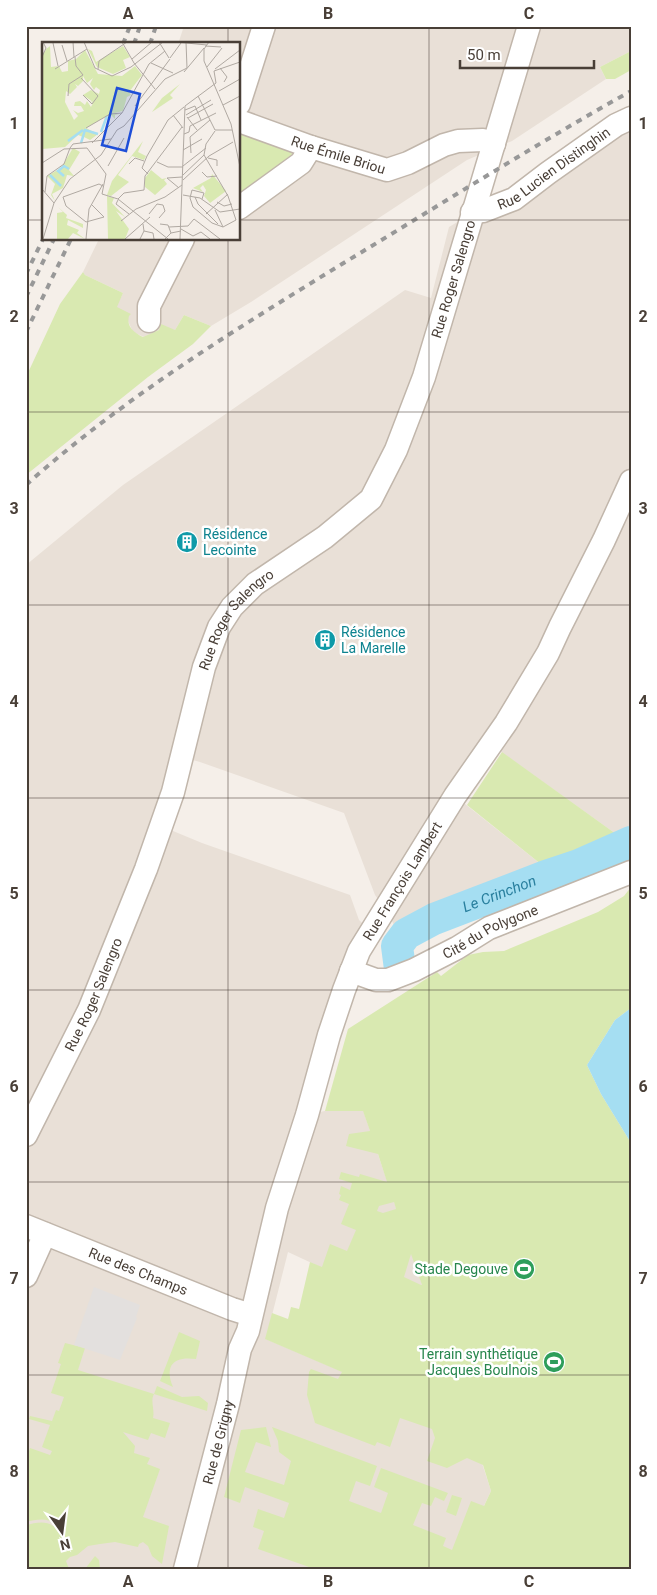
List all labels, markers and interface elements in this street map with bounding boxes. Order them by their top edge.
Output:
text: A [123,4,134,23]
text: B [323,4,333,23]
text: C [524,4,534,23]
scale bar [460,38,593,70]
inset map [42,42,240,240]
text: 50 m [467,46,501,64]
text: 1 [9,114,19,133]
text: 1 [638,114,648,133]
street label: Rue Lucien Distinghin [495,124,613,213]
street label: Rue Émile Briou [289,133,387,177]
street label: Rue Roger Salengro [428,218,479,340]
text: 2 [9,307,19,326]
text: 2 [638,307,648,326]
text: 3 [9,499,19,518]
text: 3 [638,499,648,518]
place label: Résidence Lecointe [203,526,267,558]
building icon: Résidence Lecointe [175,530,199,554]
street label: Rue Roger Salengro [196,566,277,672]
place label: Résidence La Marelle [341,624,406,656]
building icon: Résidence La Marelle [313,628,337,652]
text: 4 [9,692,19,711]
text: 4 [638,692,648,711]
street label: Rue François Lambert [360,818,445,943]
water label: Le Crinchon [460,872,539,916]
text: 5 [9,884,19,903]
text: 5 [638,884,648,903]
street label: Cité du Polygone [440,901,540,962]
street label: Rue Roger Salengro [62,935,125,1054]
text: 6 [9,1077,19,1096]
text: 6 [638,1077,648,1096]
street label: Rue des Champs [86,1244,190,1298]
sports icon: Stade Degouve [512,1257,536,1281]
place label: Stade Degouve [414,1261,508,1277]
text: 7 [9,1269,19,1288]
text: 7 [638,1269,648,1288]
place label: Terrain synthétique Jacques Boulnois [419,1346,538,1378]
sports icon: Terrain synthétique Jacques Boulnois [542,1350,566,1374]
street label: Rue de Grigny [199,1398,237,1486]
text: 8 [9,1462,19,1481]
text: 8 [638,1462,648,1481]
north arrow [38,1508,88,1558]
text: N [58,1536,72,1554]
text: A [123,1572,134,1591]
text: B [323,1572,333,1591]
text: C [524,1572,534,1591]

